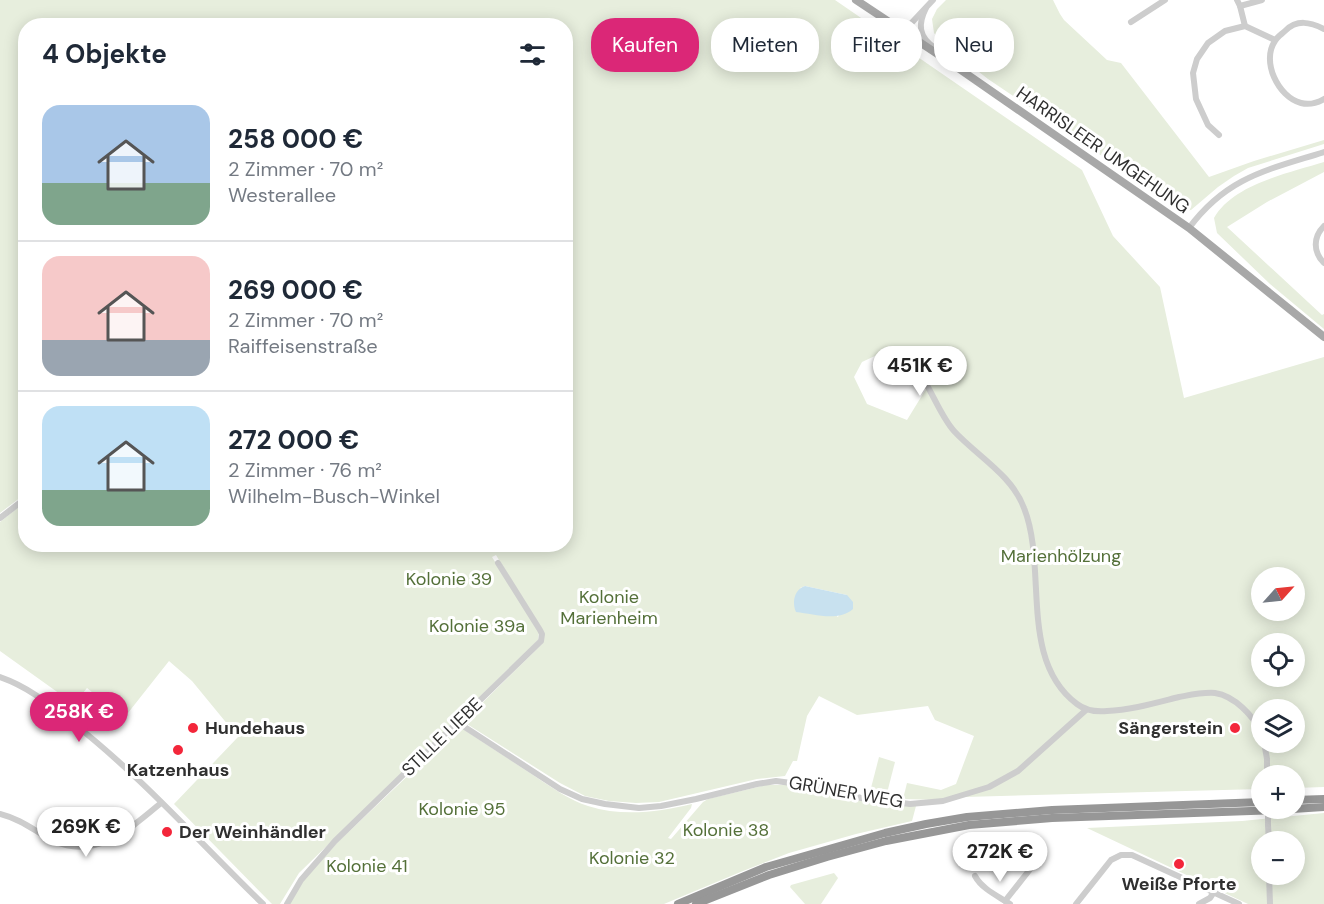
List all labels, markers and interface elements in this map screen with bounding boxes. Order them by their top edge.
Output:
chip: Kaufen [591,18,699,72]
chip: Mieten [711,18,819,72]
chip: Filter [831,18,922,72]
chip: Neu [934,18,1014,72]
text: 4 Objekte [42,37,167,71]
icon: filters [516,38,549,71]
street label: HARRISLEER UMGEHUNG [1012,81,1194,219]
text: 258 000 € [228,122,363,156]
icon: home [90,129,162,201]
text: 2 Zimmer · 70 m² [228,156,383,182]
text: Westerallee [228,182,336,208]
text: 269 000 € [228,273,363,307]
icon: home [90,280,162,352]
text: 2 Zimmer · 70 m² [228,307,383,333]
text: Raiffeisenstraße [228,333,378,359]
pin: 451K € [871,346,969,397]
text: 451K € [887,352,953,378]
text: 272 000 € [228,423,359,457]
icon: home [90,430,162,502]
text: 2 Zimmer · 76 m² [228,457,382,483]
text: Wilhelm-Busch-Winkel [228,483,440,509]
park label: Marienhölzung [1001,544,1121,568]
park label: Kolonie 39 [406,567,492,591]
north arrow [1251,567,1305,621]
map controls [1251,567,1305,885]
park label: Kolonie Marienheim [560,585,658,630]
park label: Kolonie 39a [429,614,525,638]
button: locate [1251,633,1305,687]
pin: 258K € [30,692,128,743]
street label: STILLE LIEBE [397,693,487,781]
text: 258K € [44,698,114,724]
button: layers [1251,699,1305,753]
place label: Hundehaus [205,716,305,740]
place label: Sängerstein [1118,716,1223,740]
marker: Hundehaus [186,721,200,735]
marker: Sängerstein [1228,721,1242,735]
marker: Katzenhaus [171,743,185,757]
place label: Katzenhaus [127,758,229,782]
button: + [1251,765,1305,819]
street label: GRÜNER WEG [787,770,905,814]
park label: Kolonie 95 [418,797,506,821]
pin: 269K € [37,807,135,858]
text: 269K € [51,813,121,839]
park label: Kolonie 38 [683,818,769,842]
place label: Der Weinhändler [179,820,326,844]
marker: Der Weinhändler [160,825,174,839]
button: − [1251,831,1305,885]
pin: 272K € [951,832,1049,883]
text: 272K € [966,838,1034,864]
park label: Kolonie 32 [589,846,675,870]
park label: Kolonie 41 [326,854,408,878]
marker: Weiße Pforte [1172,857,1186,871]
place label: Weiße Pforte [1121,872,1237,896]

